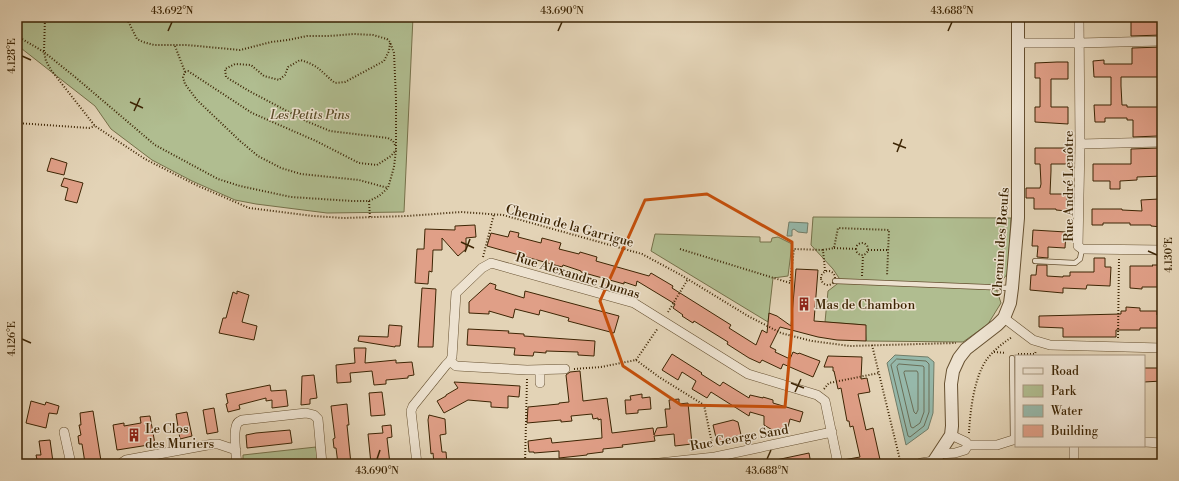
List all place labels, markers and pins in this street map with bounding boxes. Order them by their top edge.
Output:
building icon: Mas de Chambon [796,296,812,312]
place label: Mas de Chambon [815,297,915,313]
place label: Le Clos des Muriers [145,421,215,452]
building icon: Le Clos des Muriers [126,427,142,443]

